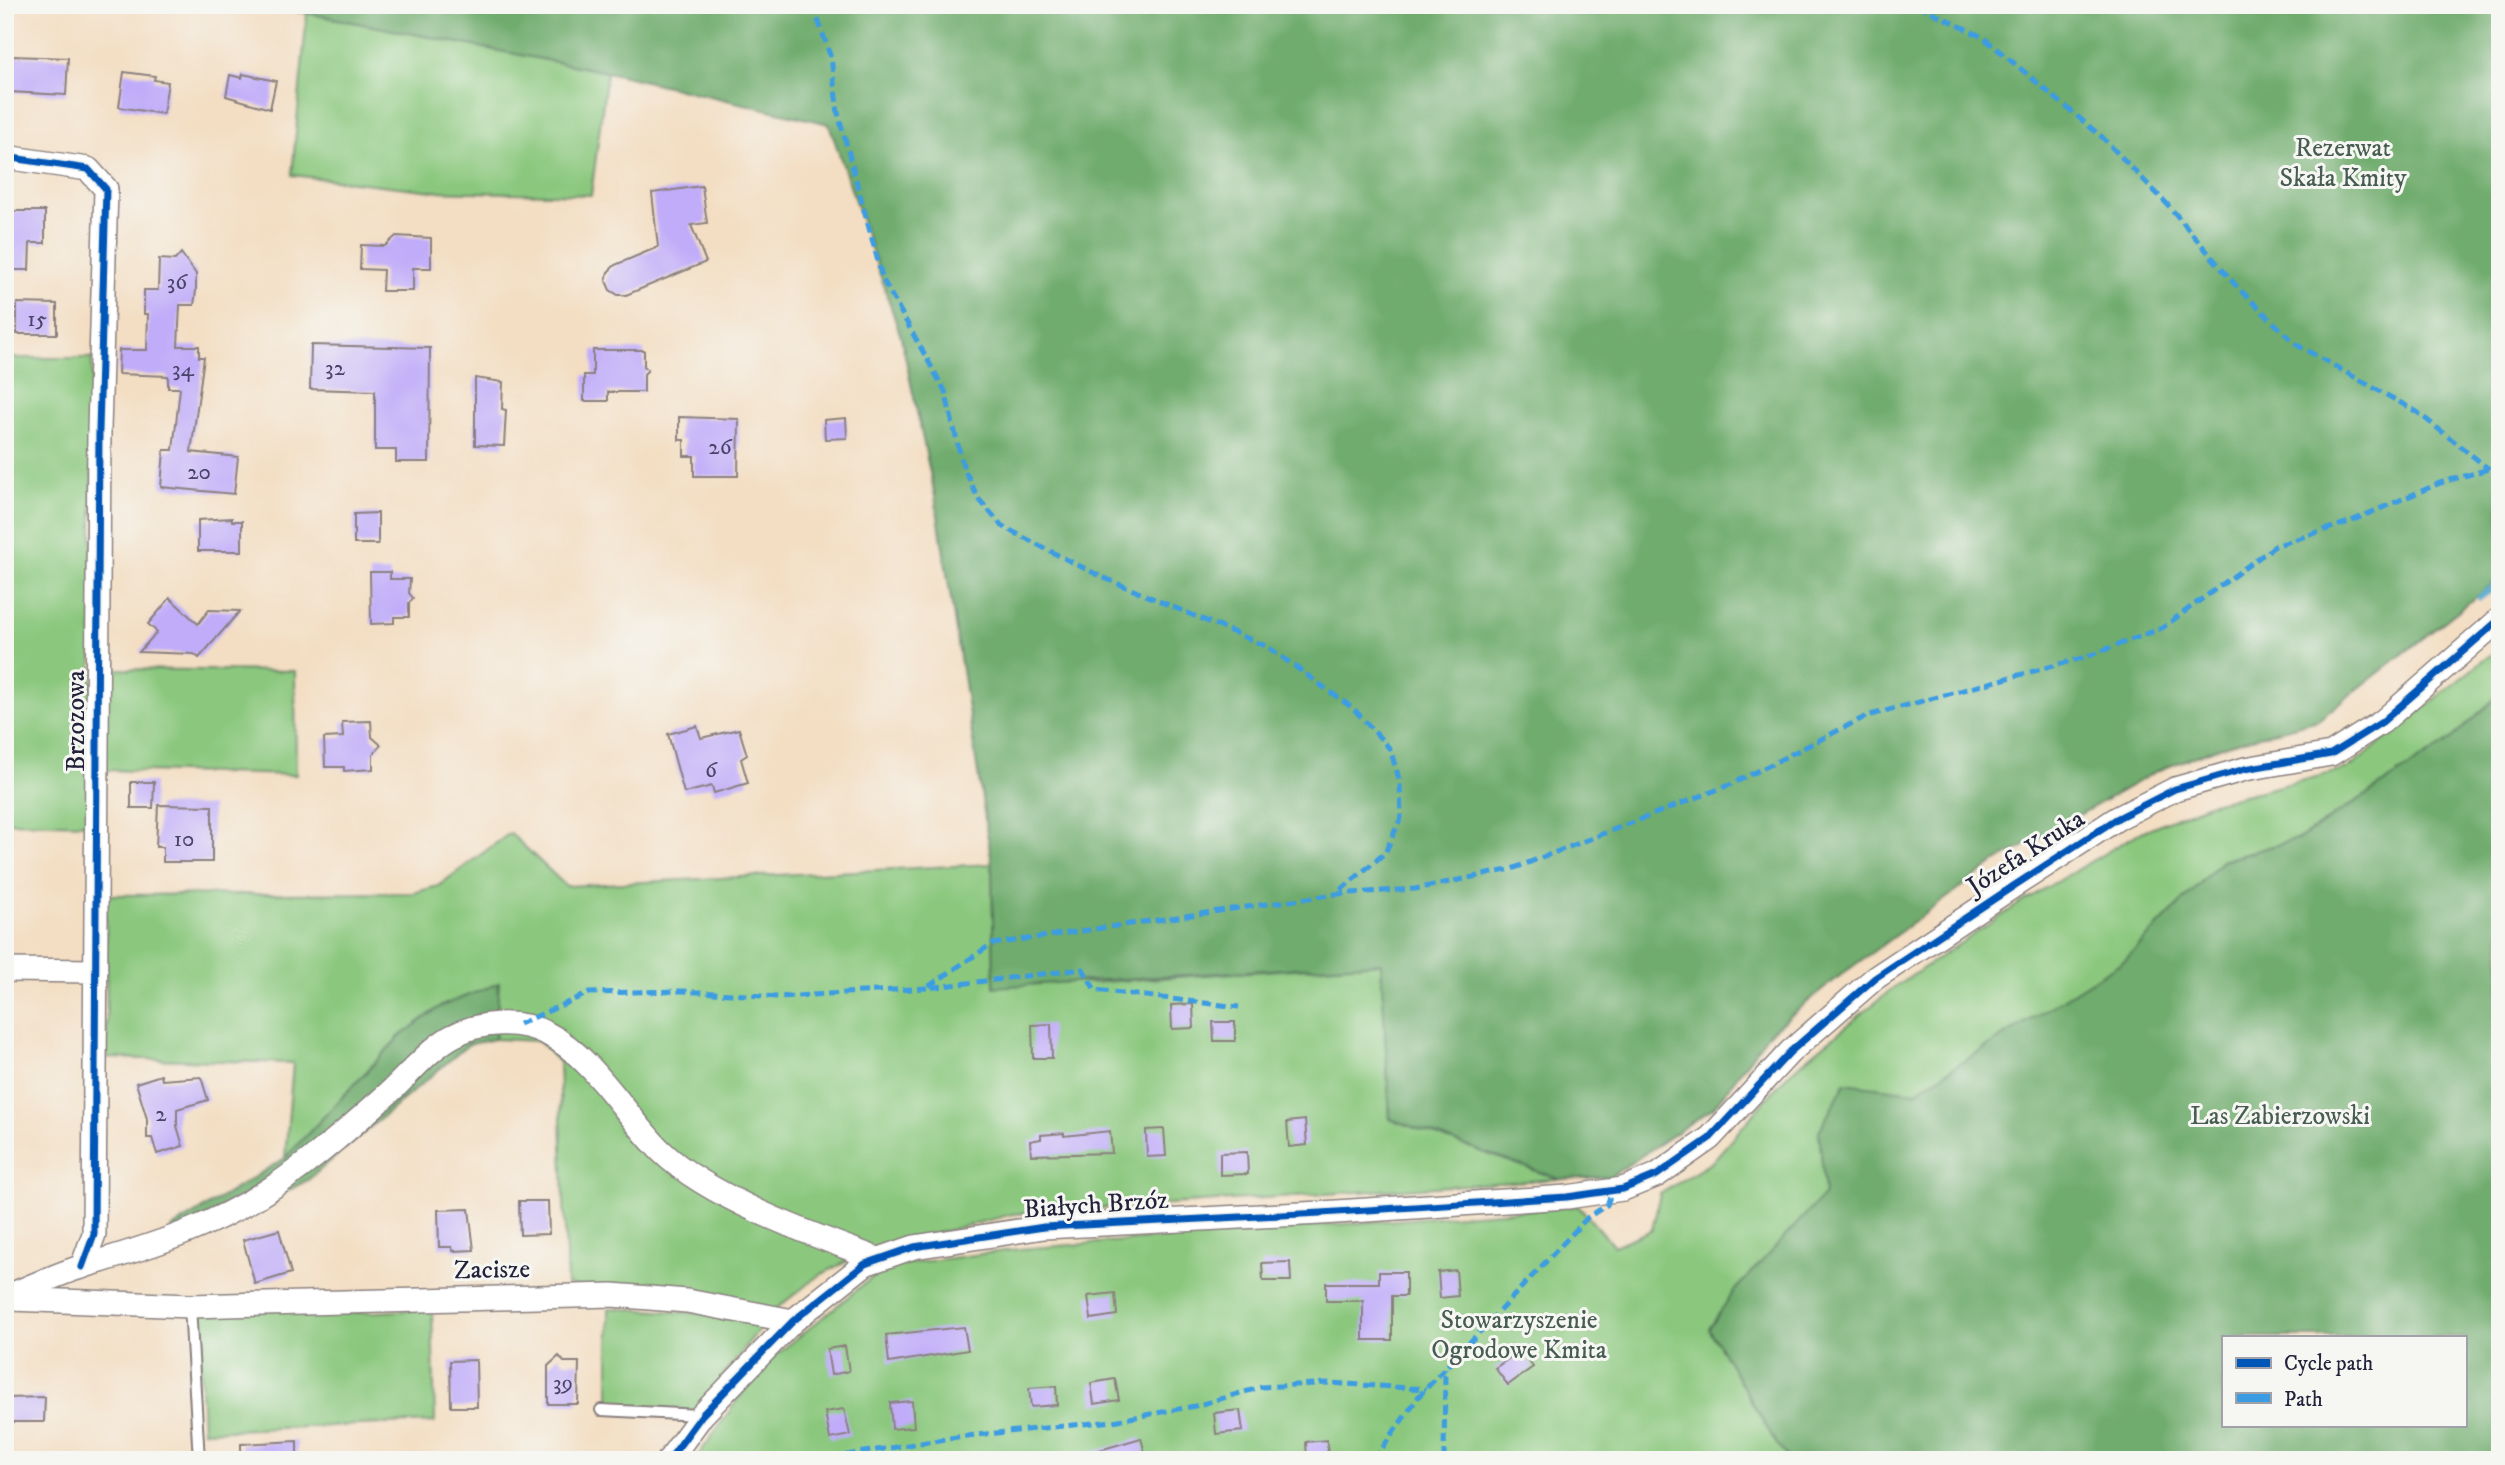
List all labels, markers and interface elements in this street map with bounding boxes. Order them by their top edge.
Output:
park label: Rezerwat Skała Kmity [2279,132,2407,195]
house number: 36 [167,268,188,297]
house number: 15 [27,305,47,334]
house number: 32 [325,354,346,383]
house number: 34 [172,355,195,384]
house number: 26 [708,433,733,462]
house number: 20 [187,458,211,487]
street label: Brzozowa [60,670,93,772]
house number: 6 [705,756,718,785]
street label: Józefa Kruka [1959,803,2091,904]
house number: 10 [174,825,194,854]
house number: 2 [155,1100,167,1129]
park label: Las Zabierzowski [2190,1100,2370,1133]
street label: Białych Brzóz [1022,1183,1170,1227]
street label: Zacisze [454,1253,530,1287]
park label: Stowarzyszenie Ogrodowe Kmita [1431,1304,1607,1367]
legend [2222,1336,2466,1426]
text: Cycle path [2284,1351,2373,1377]
house number: 39 [553,1369,573,1398]
text: Path [2284,1387,2323,1413]

